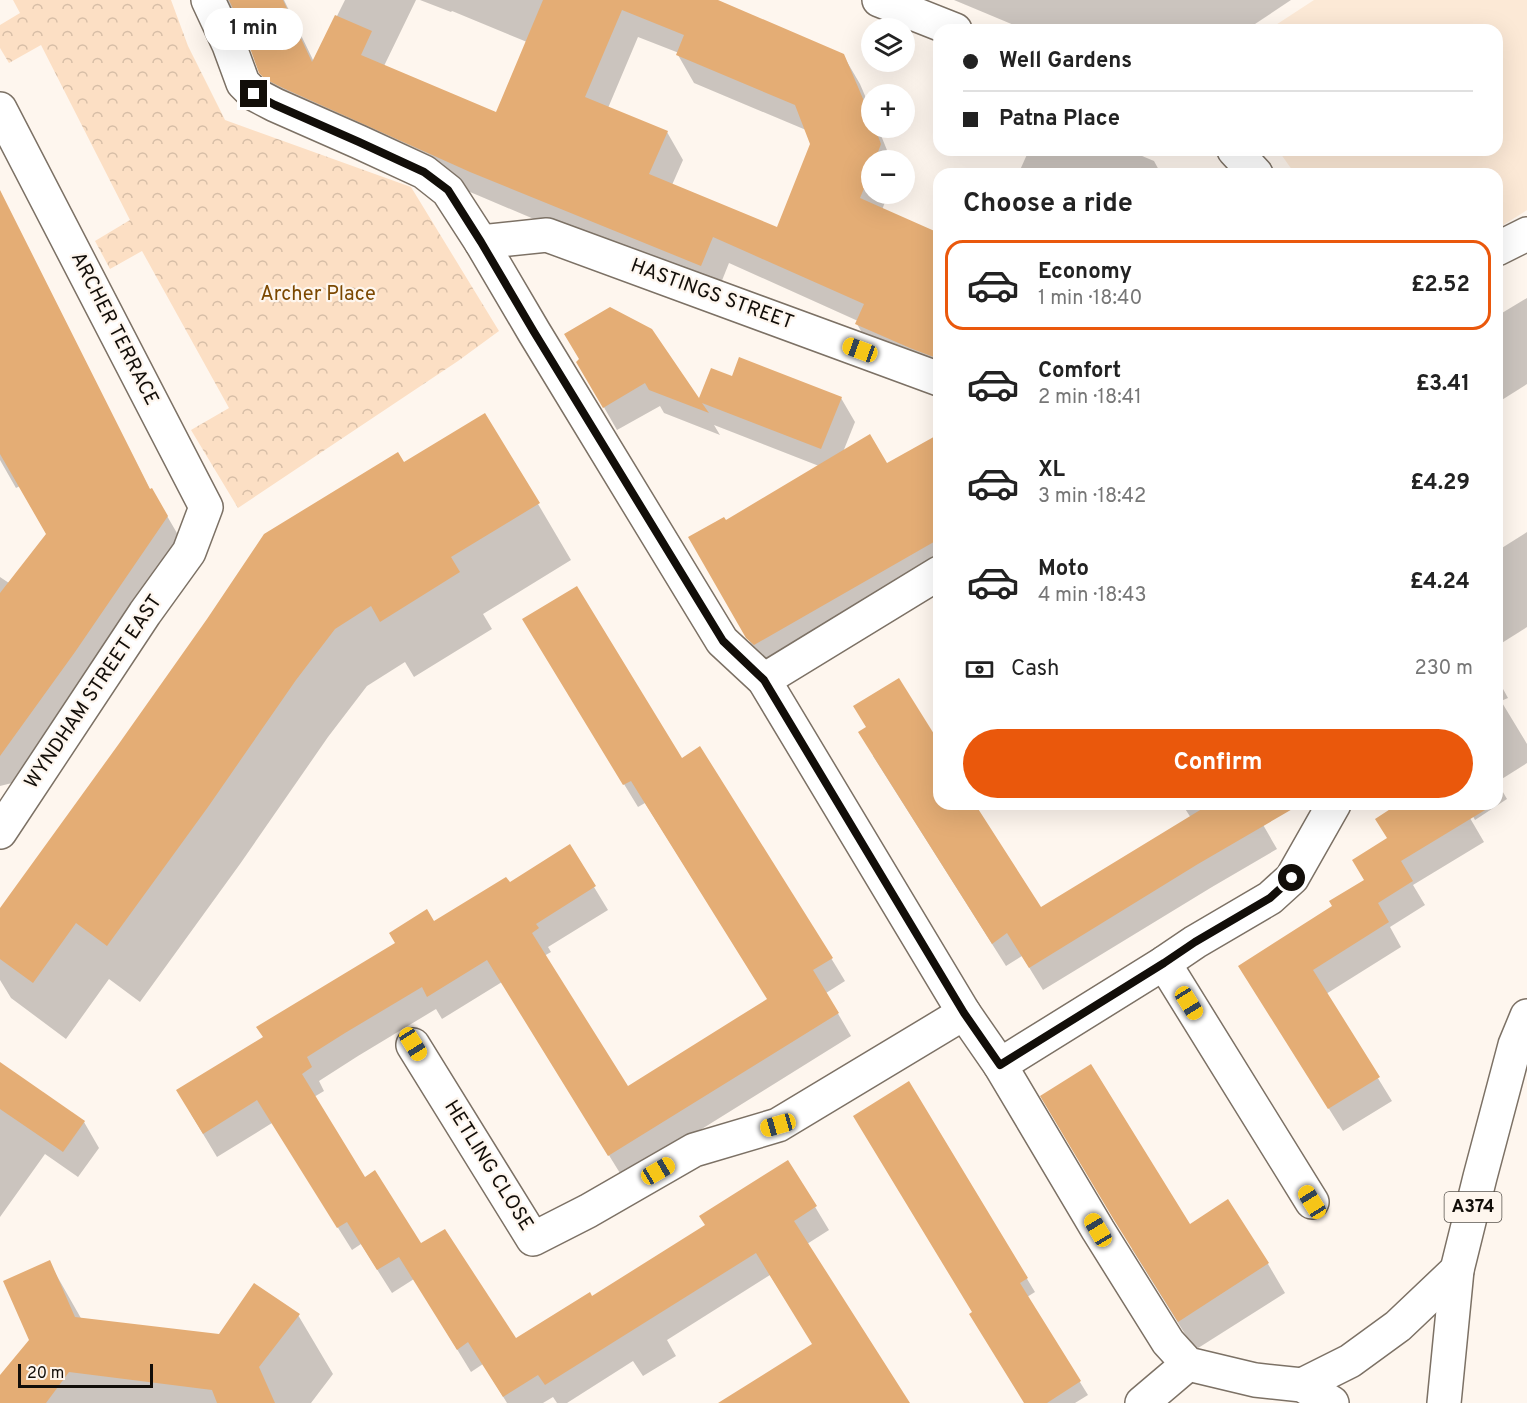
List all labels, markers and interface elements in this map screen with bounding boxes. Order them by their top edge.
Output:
callout: 1 min [204,7,304,49]
text: 1 min [229,16,278,42]
map controls [861,18,915,204]
button: layers [861,18,915,72]
text: Well Gardens [999,48,1132,75]
route end [240,80,267,107]
button: + [861,84,915,138]
text: Patna Place [999,106,1120,133]
button: − [861,150,915,204]
text: Choose a ride [963,187,1133,221]
street label: ARCHER TERRACE [64,248,164,410]
street label: HASTINGS STREET [627,253,797,337]
icon: car [966,258,1020,312]
text: Economy [1038,259,1132,286]
text: £2.52 [1411,272,1470,299]
park label: Archer Place [260,282,376,308]
text: 1 min · 18:40 [1038,286,1142,312]
car [840,335,880,365]
icon: car [966,357,1020,411]
text: Comfort [1038,358,1121,385]
text: £3.41 [1416,371,1470,398]
text: 2 min · 18:41 [1038,385,1142,411]
icon: car [966,456,1020,510]
text: XL [1038,457,1065,484]
text: £4.29 [1410,470,1470,497]
text: 3 min · 18:42 [1038,484,1146,510]
icon: car [966,555,1020,609]
text: Moto [1038,556,1089,583]
text: £4.24 [1410,569,1470,596]
text: 4 min · 18:43 [1038,583,1146,609]
street label: WYNDHAM STREET EAST [19,590,169,794]
icon: cash [963,653,996,686]
text: Cash [1011,656,1060,683]
text: 230 m [1414,656,1473,682]
button: Confirm [963,729,1473,798]
route start [1278,864,1305,891]
car [1172,983,1206,1023]
car [396,1024,430,1064]
street label: HETLING CLOSE [437,1096,539,1236]
car [758,1111,798,1139]
car [638,1154,678,1188]
car [1295,1182,1329,1222]
road number: A374 [1444,1192,1502,1222]
car [1081,1210,1115,1250]
scale bar [18,1361,153,1388]
text: 20 m [27,1364,64,1384]

